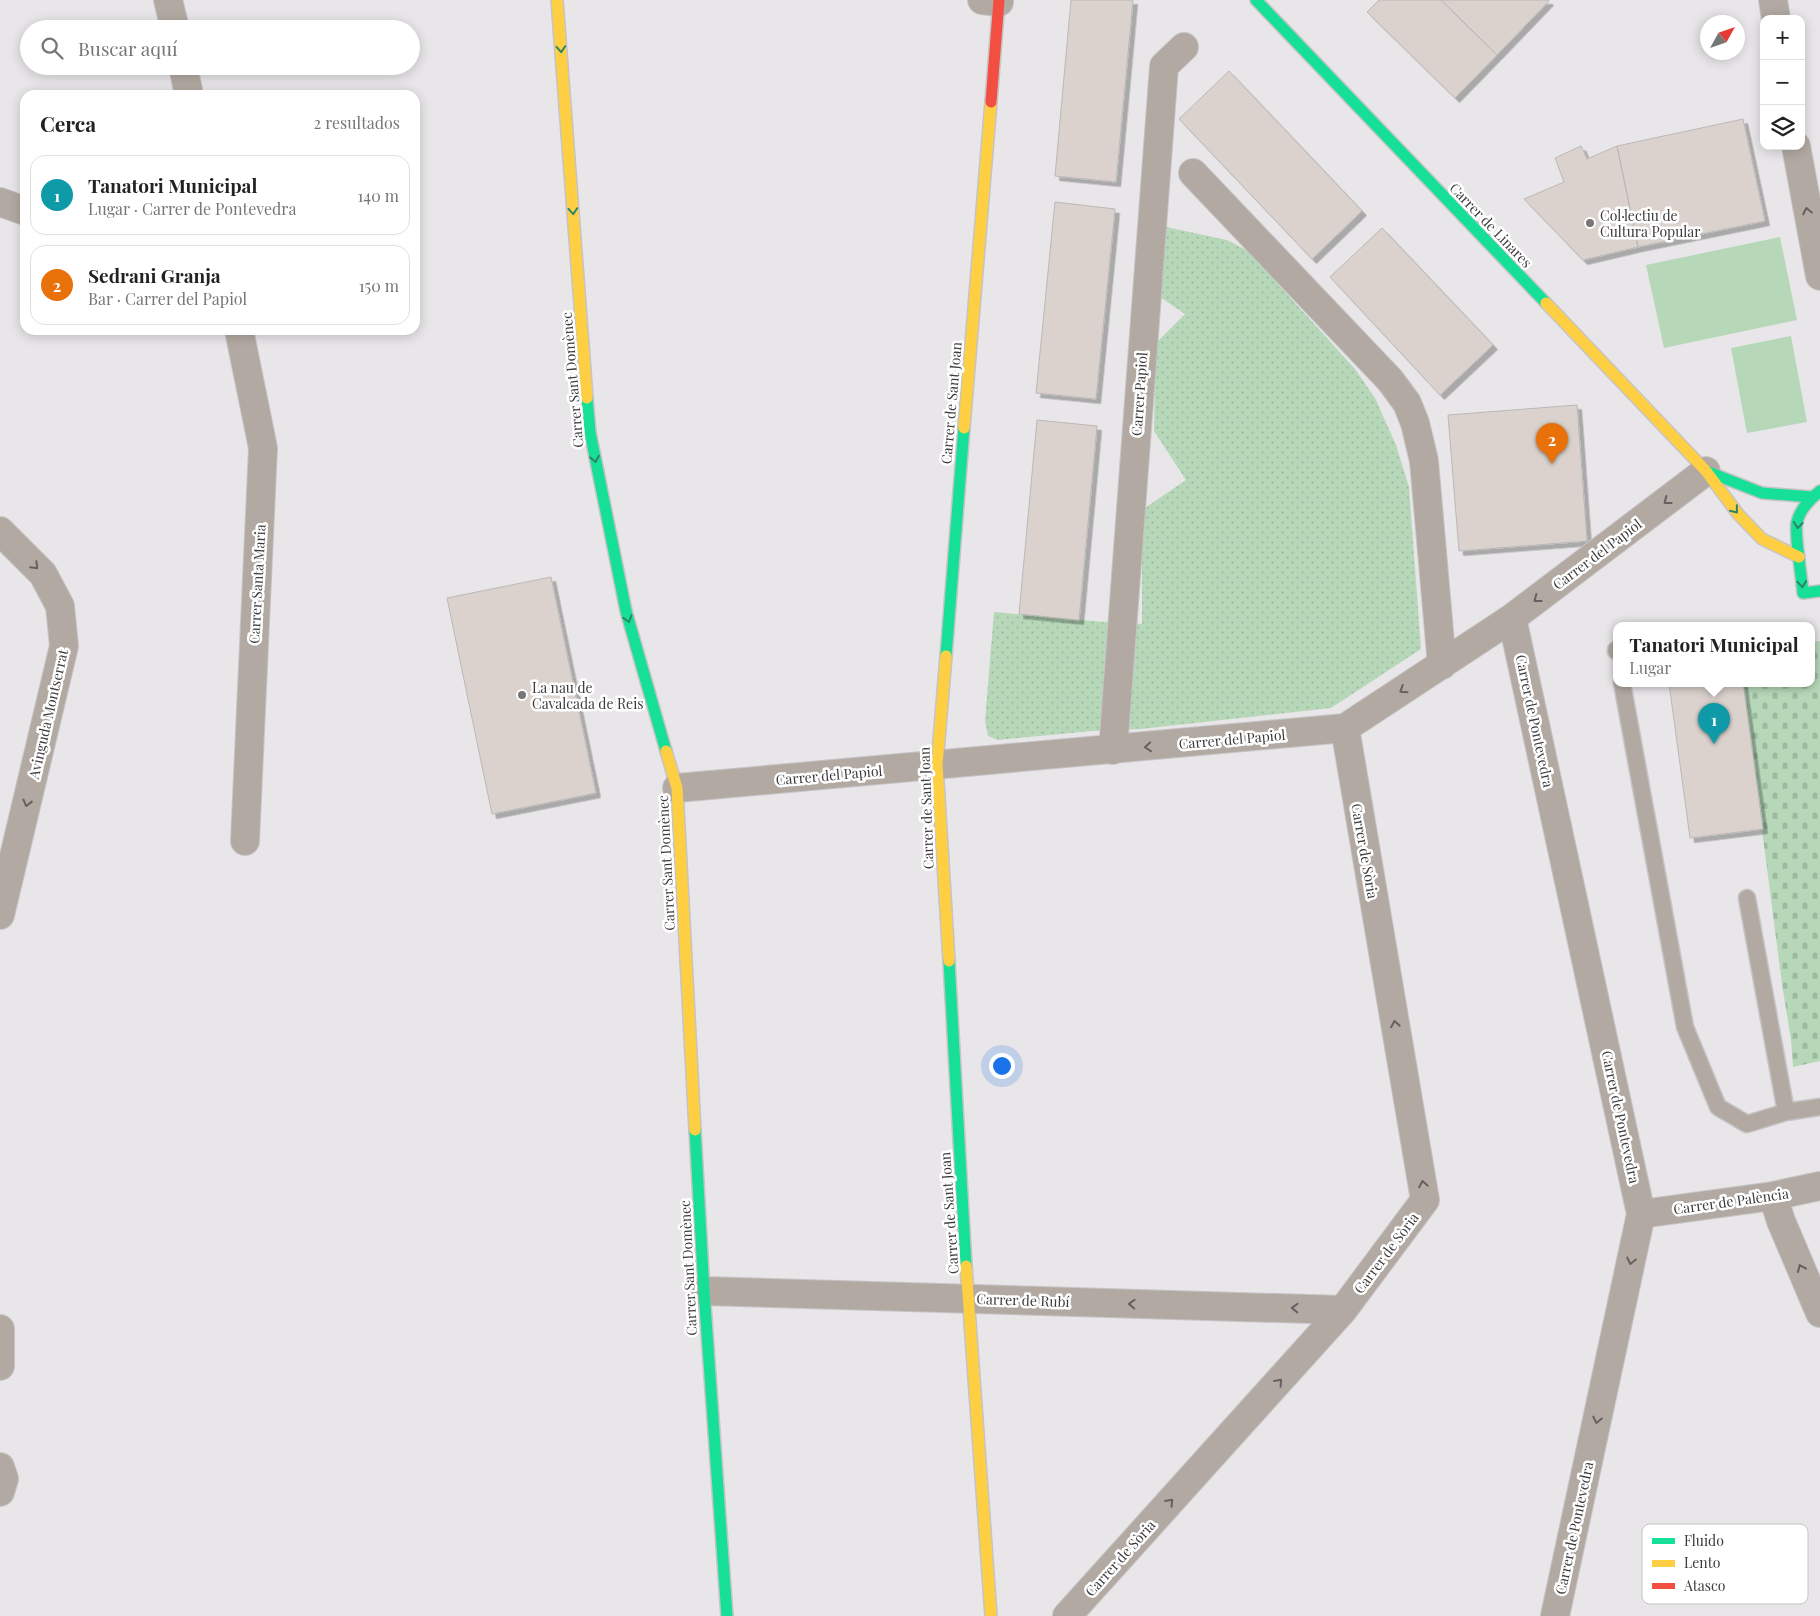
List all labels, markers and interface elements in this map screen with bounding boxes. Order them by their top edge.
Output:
north arrow [1700,15,1745,60]
map controls [1760,15,1805,150]
button: + [1760,15,1805,60]
search box [20,20,420,75]
icon: search [38,34,66,62]
text: Buscar aquí [78,35,178,61]
one-way arrow [555,45,566,53]
button: − [1760,60,1805,105]
button: layers [1760,105,1805,150]
text: Cerca [40,109,96,137]
text: 2 resultados [314,112,400,133]
text: Tanatori Municipal [88,172,257,198]
street label: Carrer de Linares [1446,178,1536,272]
text: 1 [54,185,60,206]
text: 140 m [357,185,399,206]
text: Lugar · Carrer de Pontevedra [88,198,296,219]
place label: Col·lectiu de Cultura Popular [1600,206,1701,241]
one-way arrow [568,207,579,215]
one-way arrow [1802,207,1813,215]
marker: Col·lectiu de Cultura Popular [1584,217,1596,229]
text: Sedrani Granja [88,262,221,288]
text: 2 [53,275,61,296]
text: 150 m [359,275,399,296]
text: Bar · Carrer del Papiol [88,288,247,309]
street label: Carrer Sant Domènec [557,311,587,449]
street label: Carrer de Sant Joan [936,341,966,465]
street label: Carrer Papiol [1127,351,1151,437]
pin: 2 [1536,423,1568,464]
one-way arrow [590,455,600,464]
one-way arrow [1664,495,1673,503]
one-way arrow [1730,504,1738,513]
street label: Carrer del Papiol [1549,514,1645,594]
one-way arrow [1793,521,1804,529]
street label: Carrer Santa Maria [244,524,270,644]
one-way arrow [29,560,38,569]
one-way arrow [1796,580,1807,588]
one-way arrow [1533,593,1543,602]
one-way arrow [623,614,633,622]
popup [1613,622,1815,687]
text: Tanatori Municipal [1629,631,1799,657]
street label: Avinguda Montserrat [24,646,72,782]
street label: Carrer de Pontevedra [1512,653,1558,789]
text: Lugar [1629,657,1671,678]
place label: La nau de Cavalcada de Reis [532,678,644,713]
one-way arrow [1399,684,1408,694]
marker: La nau de Cavalcada de Reis [516,689,528,701]
pin: 1 [1698,703,1730,744]
street label: Carrer del Papiol [1178,725,1286,753]
one-way arrow [1143,741,1151,752]
street label: Carrer de Sant Joan [914,746,938,869]
street label: Carrer del Papiol [775,761,883,789]
street label: Carrer Sant Domènec [653,794,679,931]
one-way arrow [22,799,33,808]
street label: Carrer de Sòria [1347,802,1383,900]
one-way arrow [1391,1019,1401,1028]
street label: Carrer de Pontevedra [1598,1049,1644,1185]
your location [989,1053,1015,1079]
street label: Carrer de Sant Joan [935,1151,963,1275]
one-way arrow [1418,1179,1428,1188]
street label: Carrer de Palència [1672,1184,1790,1218]
street label: Carrer Sant Domènec [675,1199,701,1336]
street label: Carrer de Sòria [1349,1209,1423,1297]
one-way arrow [1626,1257,1636,1266]
one-way arrow [1797,1264,1807,1273]
street label: Carrer de Rubí [976,1289,1070,1311]
one-way arrow [1128,1298,1136,1309]
one-way arrow [1290,1303,1298,1314]
one-way arrow [1273,1378,1282,1387]
one-way arrow [1592,1416,1603,1425]
street label: Carrer de Pontevedra [1551,1460,1597,1596]
one-way arrow [1164,1499,1173,1508]
street label: Carrer de Sòria [1081,1516,1159,1600]
legend [1642,1524,1808,1604]
text: Fluido [1684,1531,1724,1550]
text: Lento [1684,1553,1721,1572]
text: Atasco [1683,1576,1726,1595]

